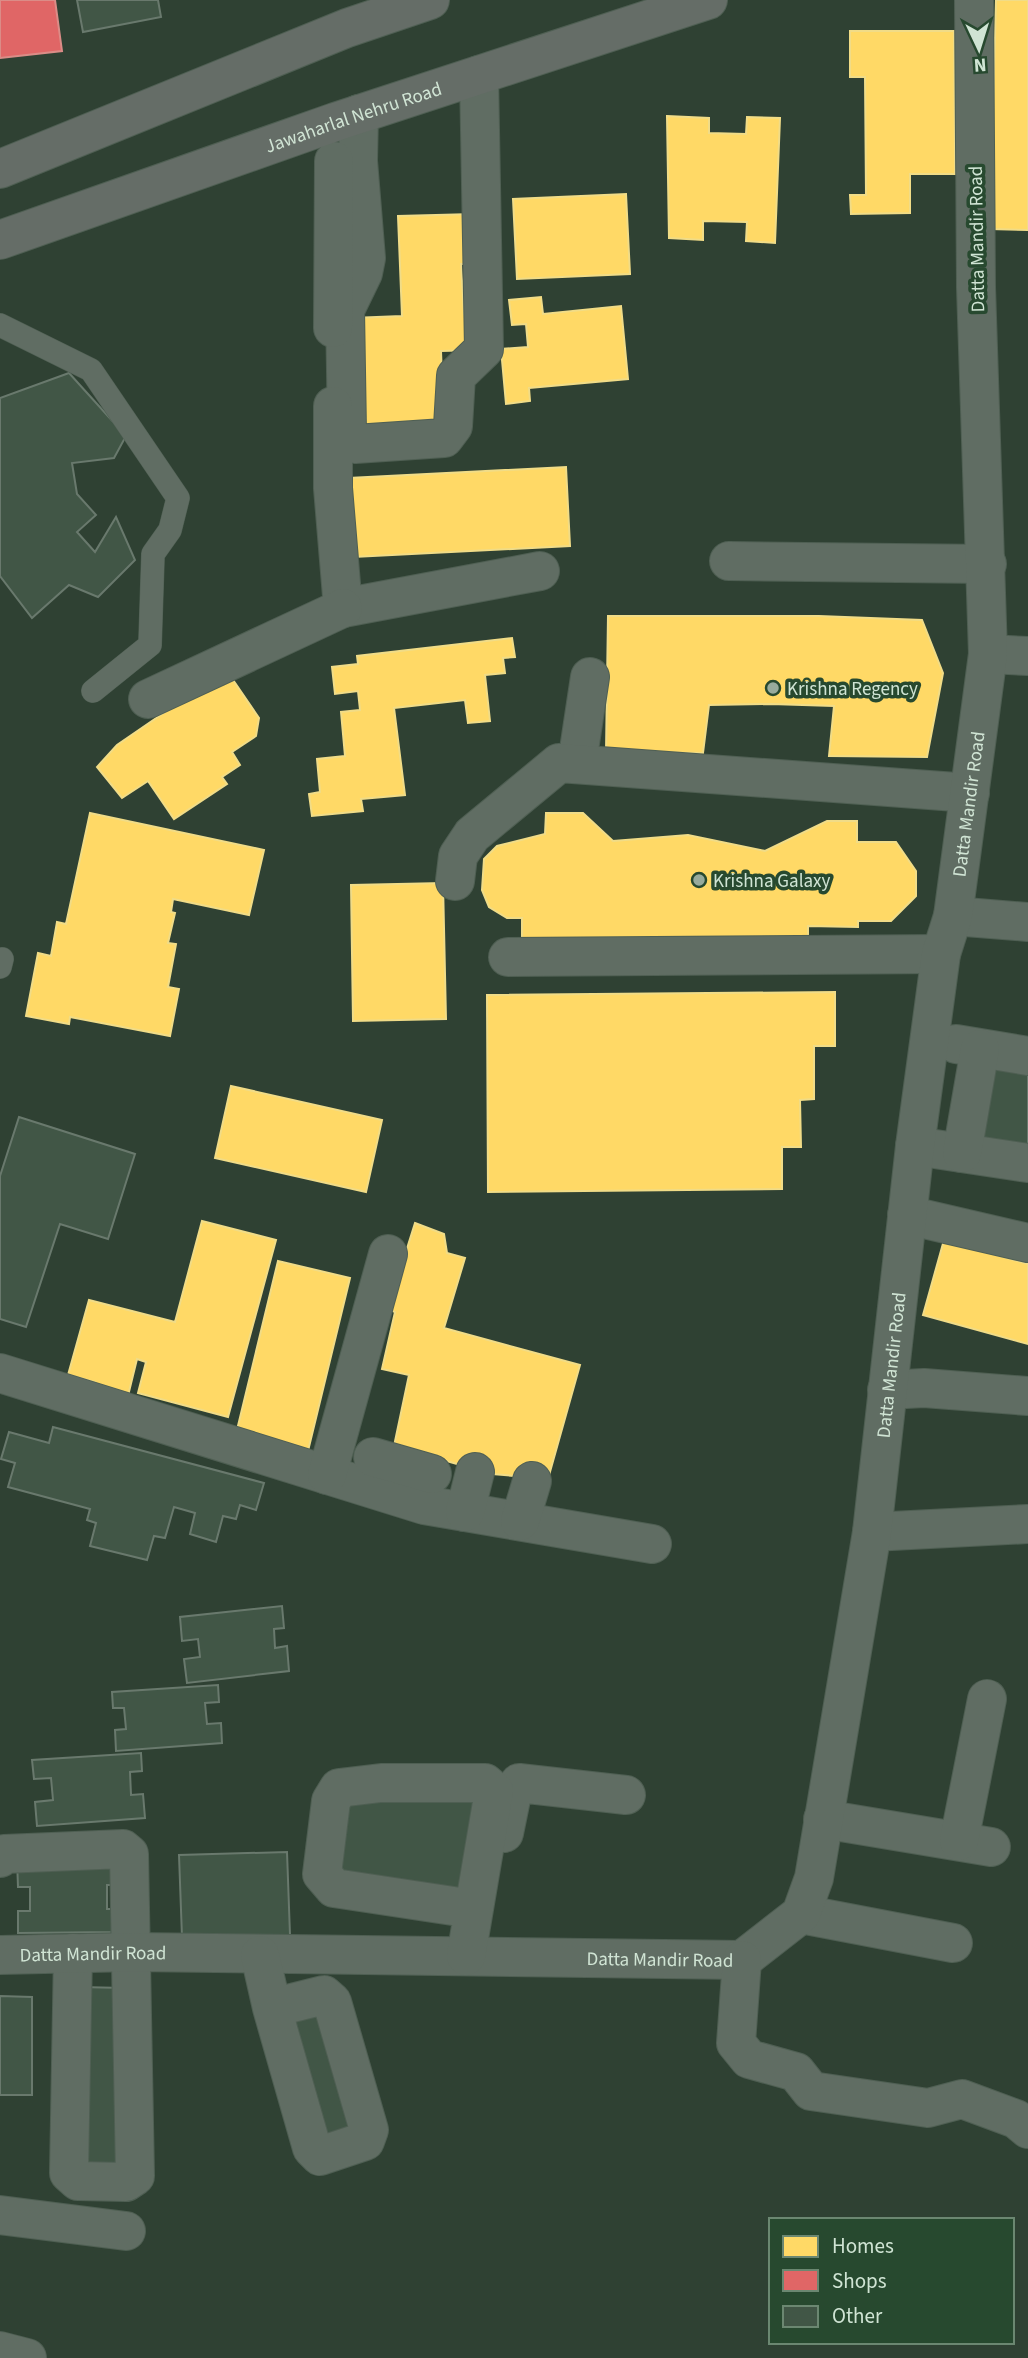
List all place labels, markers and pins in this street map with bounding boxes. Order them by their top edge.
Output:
place label: Krishna Regency [787,676,918,703]
marker: Krishna Regency [765,680,781,696]
place label: Krishna Galaxy [713,868,831,895]
marker: Krishna Galaxy [691,872,707,888]

